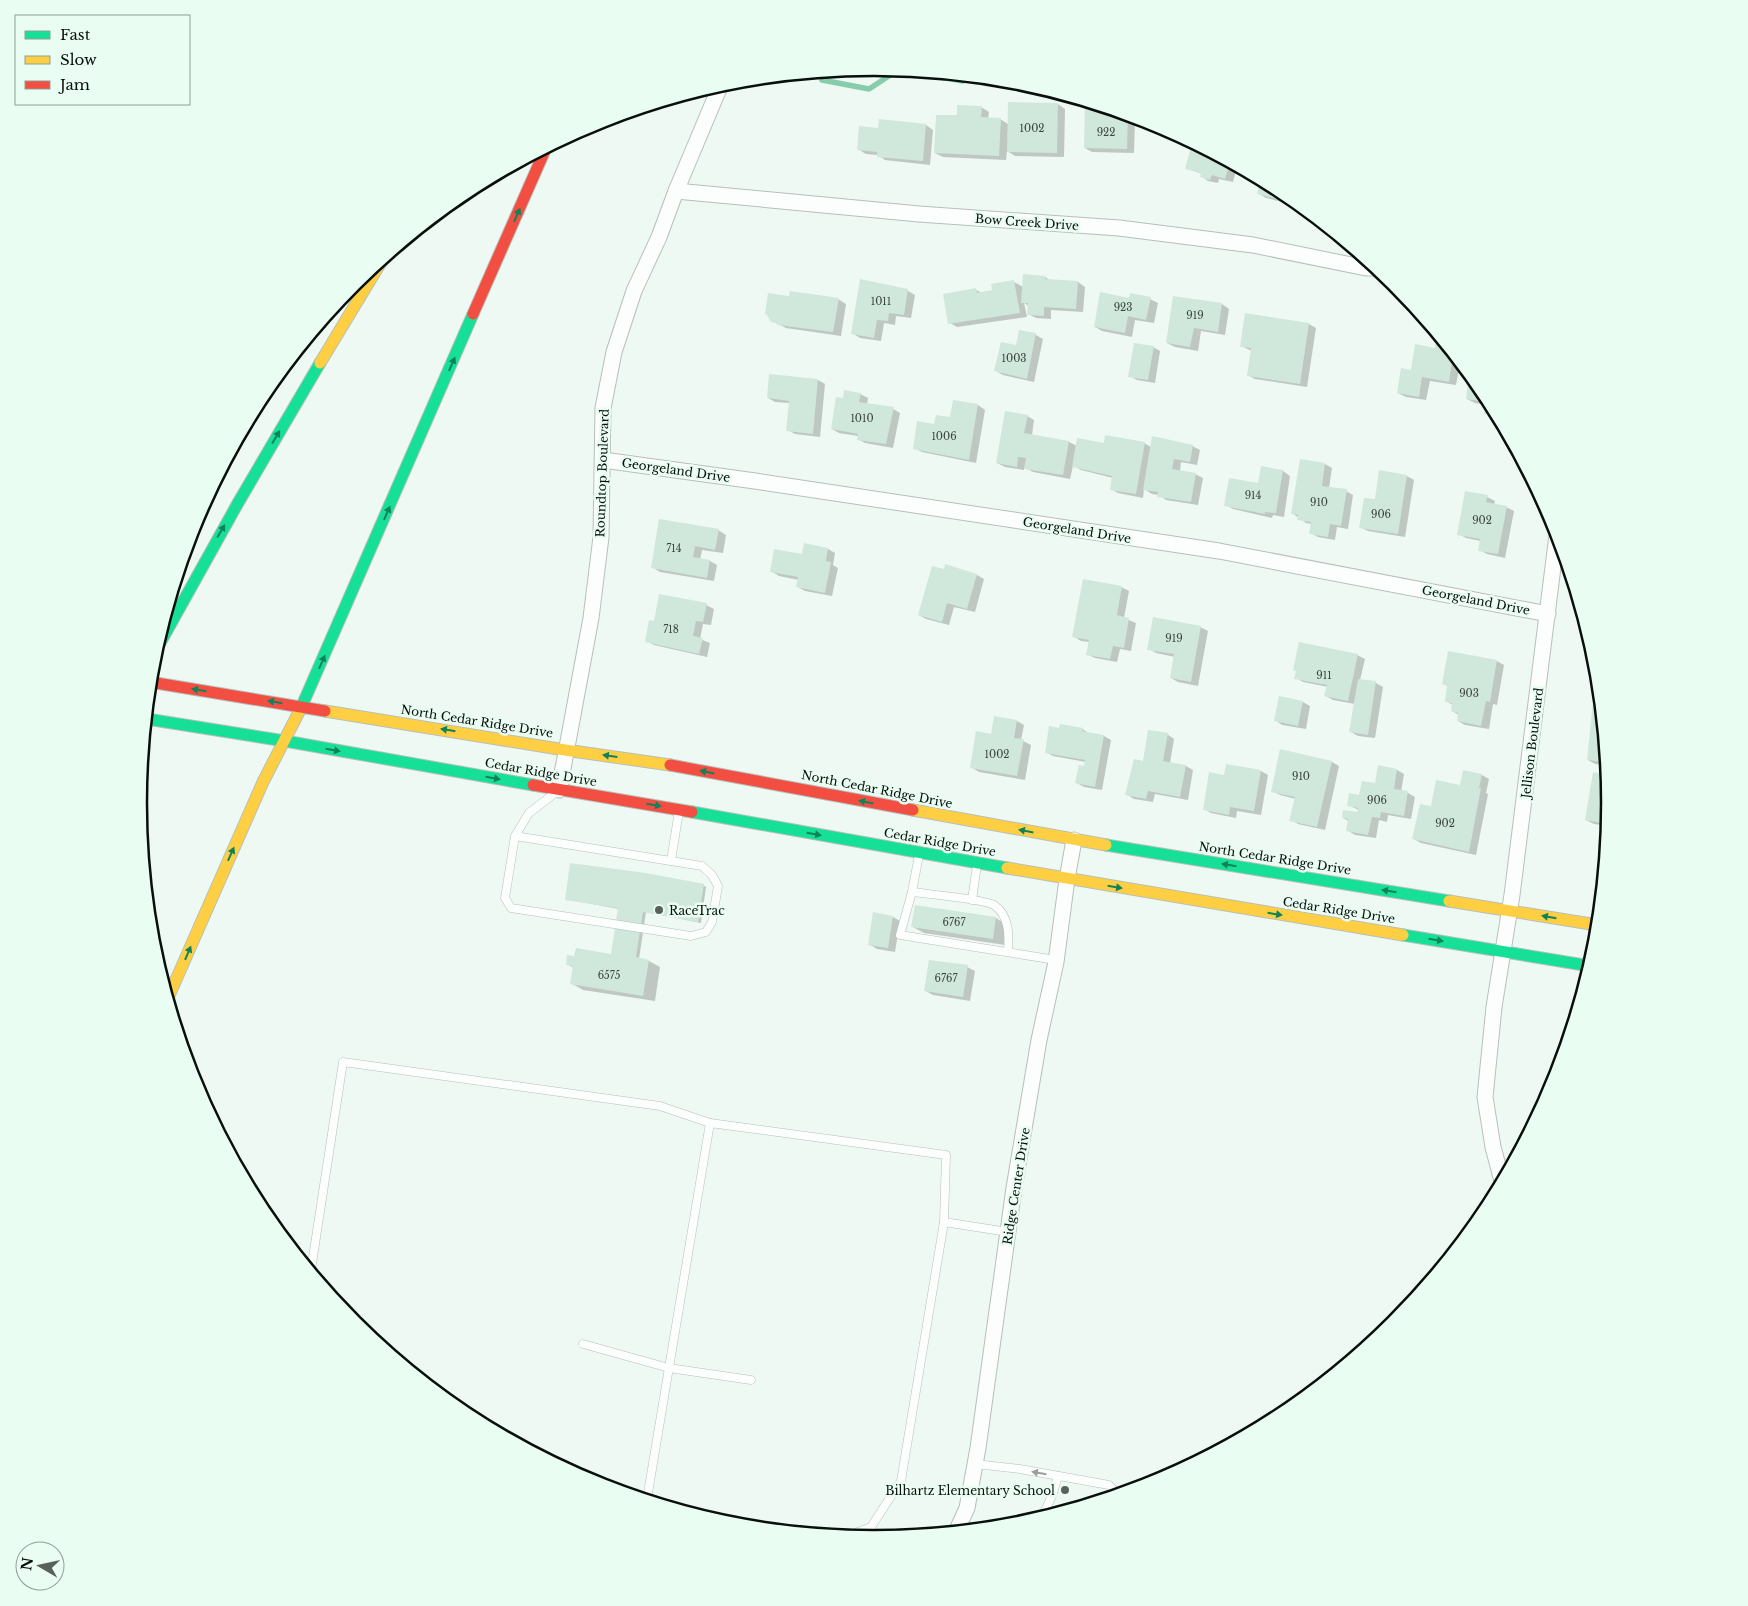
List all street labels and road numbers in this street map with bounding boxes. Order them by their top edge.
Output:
street label: Bow Creek Drive [975,211,1080,233]
street label: Roundtop Boulevard [592,408,612,538]
street label: Georgeland Drive [621,455,731,485]
street label: Georgeland Drive [1022,514,1132,546]
street label: Georgeland Drive [1421,582,1531,618]
street label: Jellison Boulevard [1518,687,1546,801]
street label: North Cedar Ridge Drive [400,702,554,740]
street label: Cedar Ridge Drive [484,755,598,789]
street label: North Cedar Ridge Drive [800,767,954,811]
street label: Cedar Ridge Drive [883,825,997,859]
street label: North Cedar Ridge Drive [1198,839,1352,877]
street label: Cedar Ridge Drive [1282,894,1396,926]
street label: Ridge Center Drive [999,1126,1033,1246]

